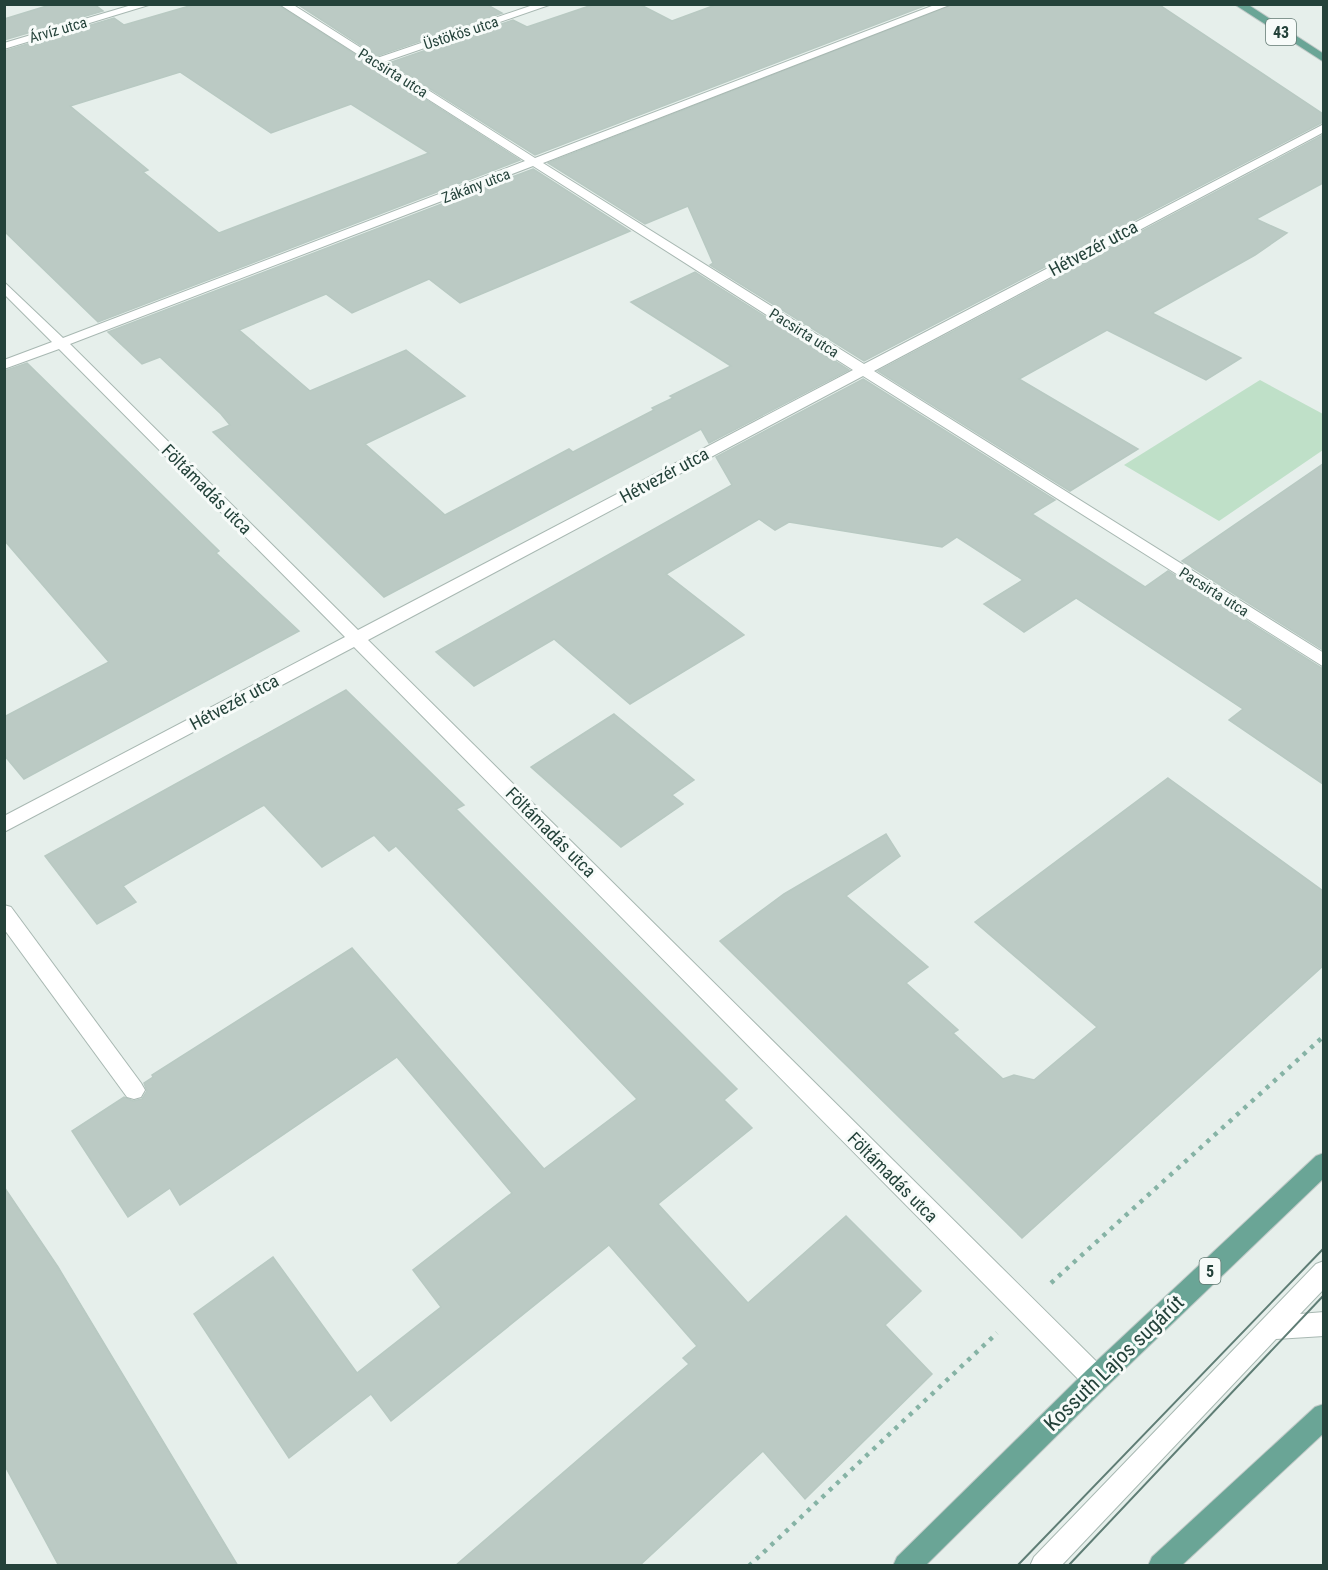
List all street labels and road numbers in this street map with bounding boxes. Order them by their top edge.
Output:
street label: Üstökös utca [421,12,501,54]
street label: Árvíz utca [27,13,89,47]
road number: 43 [1266,19,1296,45]
street label: Pacsirta utca [355,45,431,101]
street label: Zákány utca [439,165,513,207]
street label: Hétvezér utca [1045,216,1141,280]
street label: Pacsirta utca [766,305,842,361]
street label: Föltámadás utca [158,440,256,538]
street label: Hétvezér utca [616,443,712,507]
street label: Pacsirta utca [1176,564,1252,620]
street label: Hétvezér utca [186,670,282,734]
street label: Föltámadás utca [502,783,600,881]
street label: Föltámadás utca [844,1128,942,1226]
road number: 5 [1200,1258,1220,1284]
street label: Kossuth Lajos sugárút [1039,1290,1189,1436]

